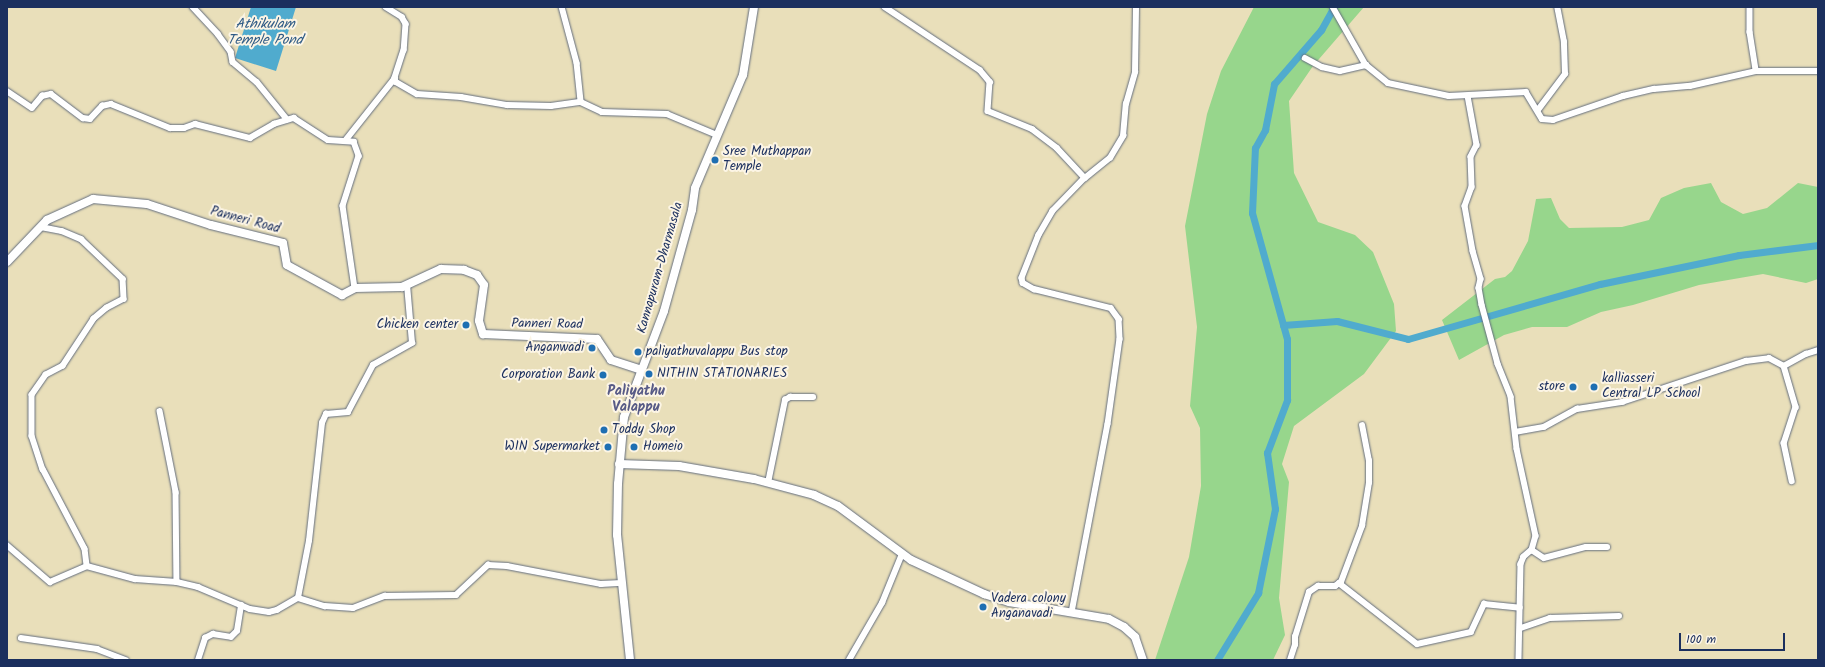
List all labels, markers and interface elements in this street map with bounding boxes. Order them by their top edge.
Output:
water label: Athikulam Temple Pond [227,16,303,48]
place label: Sree Muthappan Temple [723,145,811,176]
marker: Sree Muthappan Temple [710,155,720,165]
street label: Kannapuram-Dharmasala [635,200,687,336]
street label: Panneri Road [208,204,282,238]
place label: Chicken center [377,317,458,333]
street label: Panneri Road [511,317,583,333]
marker: Chicken center [461,320,471,330]
place label: Anganwadi [526,340,584,356]
marker: Anganwadi [587,343,597,353]
place label: paliyathuvalappu Bus stop [646,344,788,360]
marker: paliyathuvalappu Bus stop [633,347,643,357]
place label: NITHIN STATIONARIES [657,366,787,382]
place label: Corporation Bank [501,367,595,383]
marker: NITHIN STATIONARIES [644,369,654,379]
marker: Corporation Bank [598,370,608,380]
place label: kalliasseri Central LP School [1602,372,1700,403]
place label: store [1538,379,1565,395]
marker: store [1568,382,1578,392]
marker: kalliasseri Central LP School [1589,382,1599,392]
district label: Paliyathu Valappu [607,383,665,416]
place label: Toddy Shop [612,422,675,438]
marker: Toddy Shop [599,425,609,435]
place label: WIN Supermarket [505,439,600,455]
place label: Homeio [643,439,683,455]
marker: Homeio [628,441,640,453]
marker: WIN Supermarket [603,442,613,452]
place label: Vadera colony Anganavadi [991,592,1066,623]
marker: Vadera colony Anganavadi [978,602,988,612]
scale bar [1681,625,1787,651]
text: 100 m [1686,630,1716,649]

